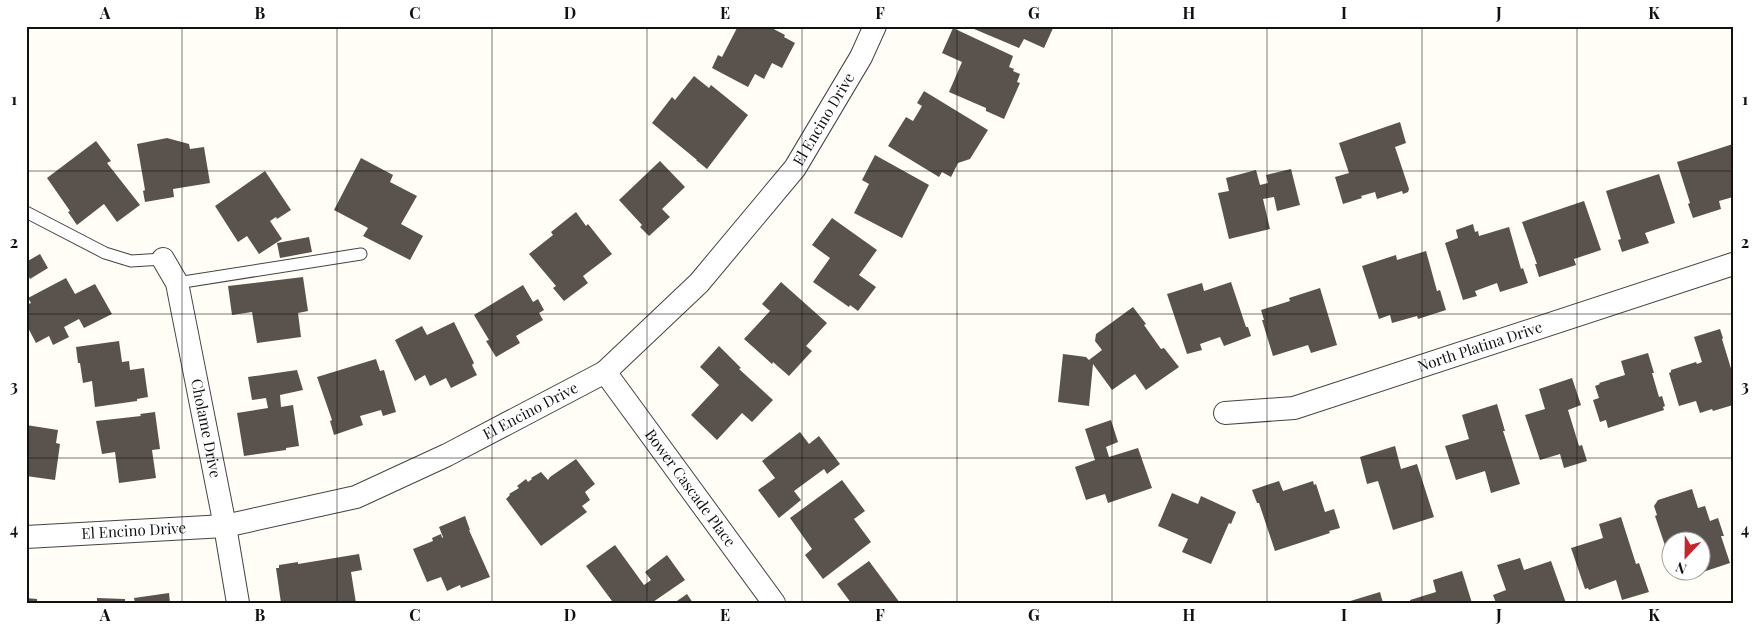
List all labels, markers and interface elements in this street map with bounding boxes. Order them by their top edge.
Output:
text: A [99,2,111,23]
text: B [255,2,266,23]
text: C [409,2,421,23]
text: D [564,2,576,23]
text: E [720,2,730,23]
text: F [875,2,885,23]
text: G [1028,2,1040,23]
text: H [1183,2,1196,23]
text: I [1341,2,1347,23]
text: J [1495,2,1502,23]
text: K [1648,2,1660,23]
street label: El Encino Drive [788,69,858,169]
text: 1 [11,88,17,109]
text: 1 [1742,88,1748,109]
text: 2 [10,231,18,252]
text: 2 [1741,231,1749,252]
street label: North Platina Drive [1415,316,1545,376]
text: 3 [10,375,18,396]
text: 3 [1741,375,1749,396]
street label: Cholame Drive [187,377,226,479]
street label: El Encino Drive [479,377,581,443]
street label: Bower Cascade Place [641,425,741,551]
street label: El Encino Drive [81,517,187,543]
text: 4 [10,518,18,539]
text: 4 [1741,518,1749,539]
north arrow [1662,532,1712,582]
text: N [1673,558,1689,579]
text: A [99,604,111,625]
text: B [255,604,266,625]
text: C [409,604,421,625]
text: D [564,604,576,625]
text: E [720,604,730,625]
text: F [875,604,885,625]
text: G [1028,604,1040,625]
text: H [1183,604,1196,625]
text: I [1341,604,1347,625]
text: J [1495,604,1502,625]
text: K [1648,604,1660,625]

